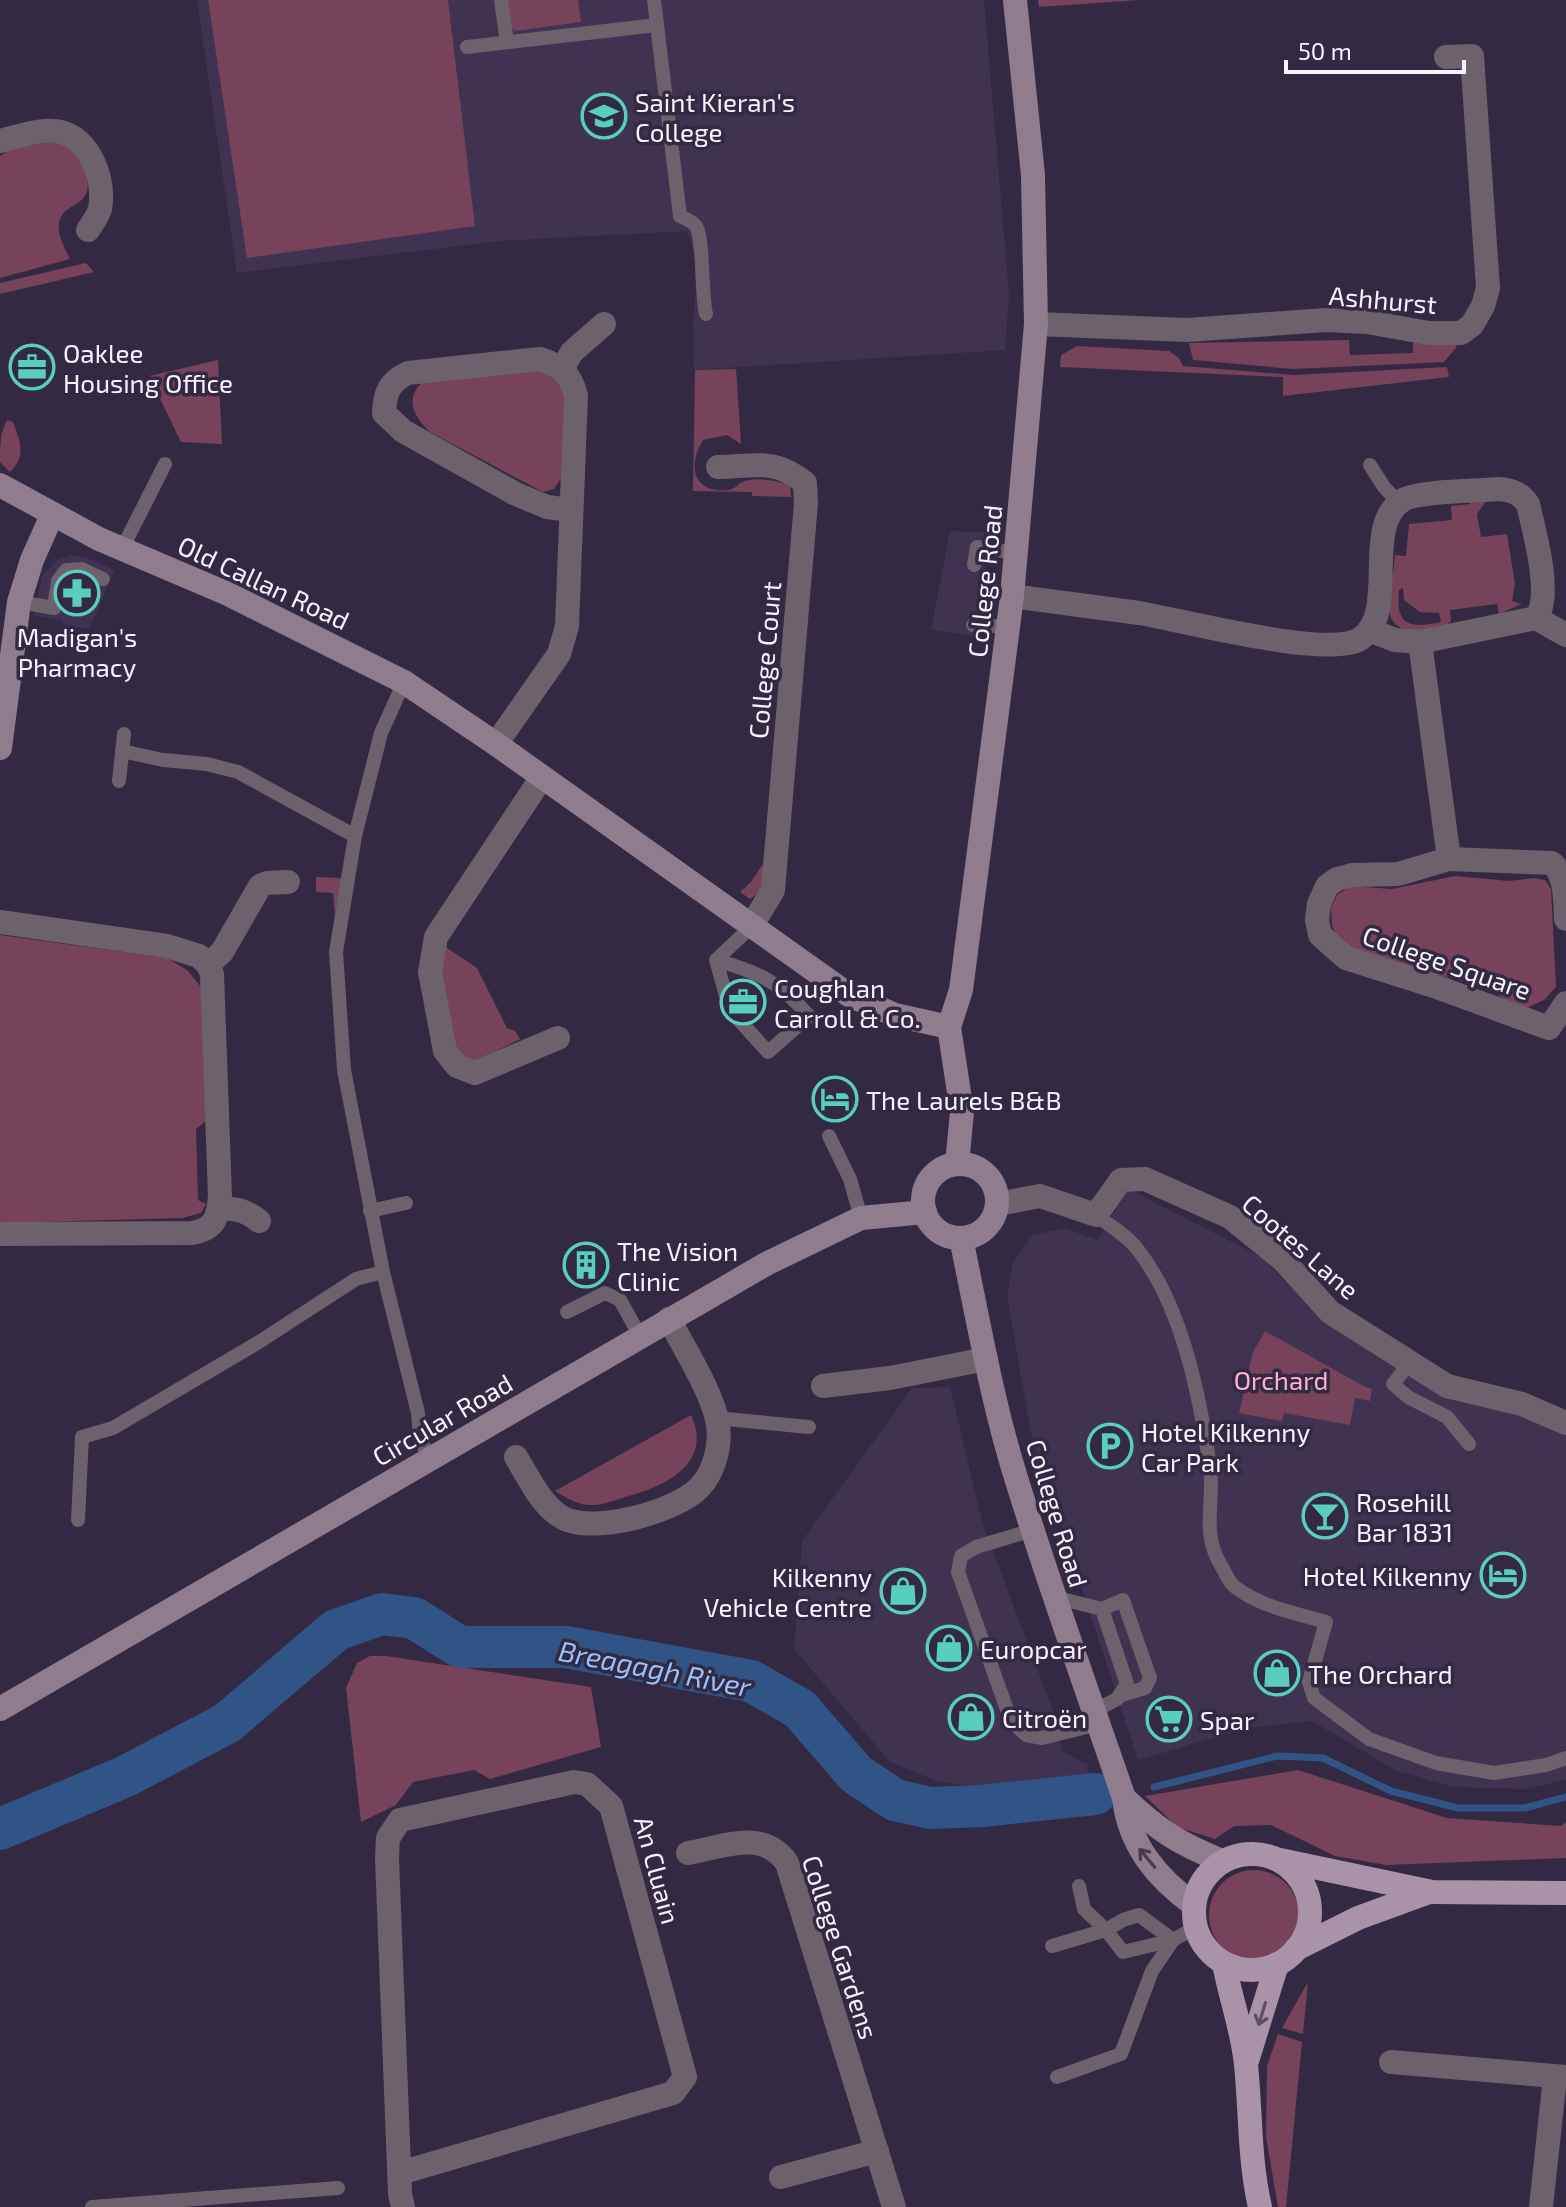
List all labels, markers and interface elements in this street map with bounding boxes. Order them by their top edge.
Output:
scale bar [1286,24,1464,74]
text: 50 m [1298,36,1352,65]
place label: Saint Kieran's College [635,86,795,147]
school or university icon: Saint Kieran's College [580,92,628,140]
street label: Ashhurst [1328,279,1438,319]
place label: Oaklee Housing Office [63,337,233,398]
office icon: Oaklee Housing Office [8,343,56,391]
street label: College Road [961,503,1007,659]
street label: Old Callan Road [173,529,355,635]
pharmacy icon: Madigan's Pharmacy [53,569,101,617]
street label: College Court [742,580,786,740]
place label: Madigan's Pharmacy [17,621,137,682]
street label: College Square [1359,919,1535,1005]
place label: Coughlan Carroll & Co. [774,972,920,1033]
office icon: Coughlan Carroll & Co. [719,978,767,1026]
hotel icon: The Laurels B&B [811,1075,859,1123]
place label: The Laurels B&B [866,1084,1062,1115]
street label: Cootes Lane [1237,1187,1365,1305]
place label: The Vision Clinic [617,1235,738,1296]
building icon: The Vision Clinic [562,1241,610,1289]
park label: Orchard [1234,1364,1328,1395]
street label: Circular Road [367,1366,517,1472]
place label: Hotel Kilkenny Car Park [1141,1416,1310,1477]
parking icon: Hotel Kilkenny Car Park [1086,1422,1134,1470]
street label: College Road [1021,1435,1095,1591]
place label: Rosehill Bar 1831 [1356,1486,1453,1547]
bar icon: Rosehill Bar 1831 [1301,1492,1349,1540]
hotel icon: Hotel Kilkenny [1479,1551,1527,1599]
place label: Hotel Kilkenny [1303,1560,1472,1591]
place label: Kilkenny Vehicle Centre [704,1561,872,1622]
shop icon: Kilkenny Vehicle Centre [879,1567,927,1615]
shop icon: Europcar [925,1624,973,1672]
water label: Breagagh River [556,1633,755,1703]
place label: Europcar [980,1633,1087,1664]
shop icon: The Orchard [1253,1649,1301,1697]
place label: The Orchard [1308,1658,1453,1689]
shop icon: Citroën [947,1693,995,1741]
supermarket icon: Spar [1145,1695,1193,1743]
place label: Citroën [1002,1702,1087,1733]
place label: Spar [1200,1704,1254,1735]
street label: An Cluain [629,1813,687,1927]
one-way arrow [1138,1849,1156,1869]
street label: College Gardens [797,1851,885,2043]
one-way arrow [1253,2001,1268,2026]

